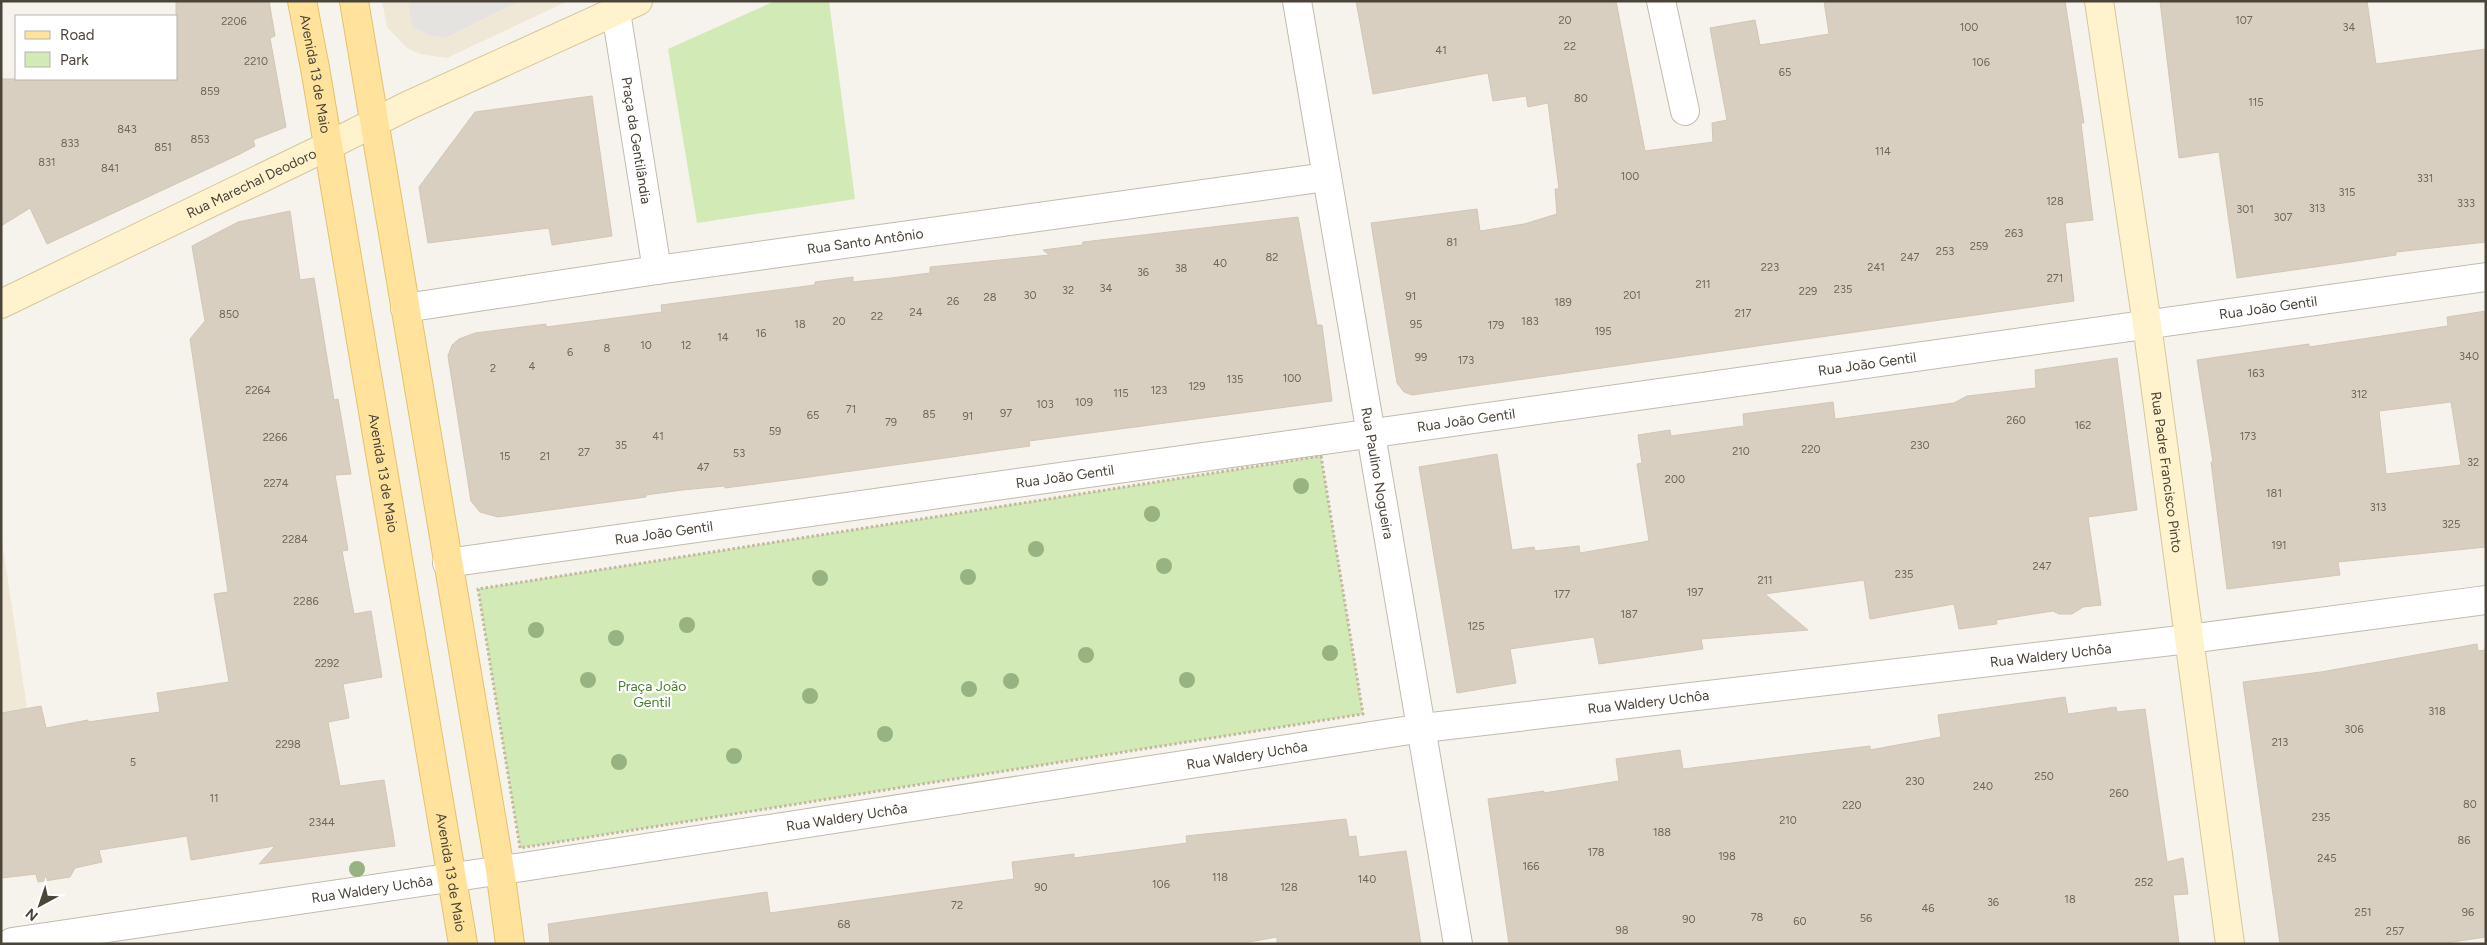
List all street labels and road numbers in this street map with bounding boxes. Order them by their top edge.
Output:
street label: Avenida 13 de Maio [296,13,334,135]
street label: Praça da Gentilândia [617,76,654,205]
street label: Rua Marechal Deodoro [184,145,319,222]
street label: Rua Santo Antônio [806,225,925,258]
street label: Rua João Gentil [2218,293,2318,323]
street label: Rua João Gentil [1817,349,1917,380]
street label: Rua Padre Francisco Pinto [2147,390,2186,554]
street label: Rua João Gentil [1416,405,1516,436]
street label: Rua Paulino Nogueira [1357,406,1397,541]
street label: Avenida 13 de Maio [365,412,401,534]
street label: Rua João Gentil [1015,462,1115,492]
street label: Rua João Gentil [614,518,714,548]
street label: Rua Waldery Uchôa [1989,640,2112,671]
street label: Rua Waldery Uchôa [1587,687,1710,718]
street label: Rua Waldery Uchôa [1185,738,1309,773]
street label: Rua Waldery Uchôa [785,800,909,835]
street label: Avenida 13 de Maio [432,812,469,933]
street label: Rua Waldery Uchôa [310,872,434,907]

